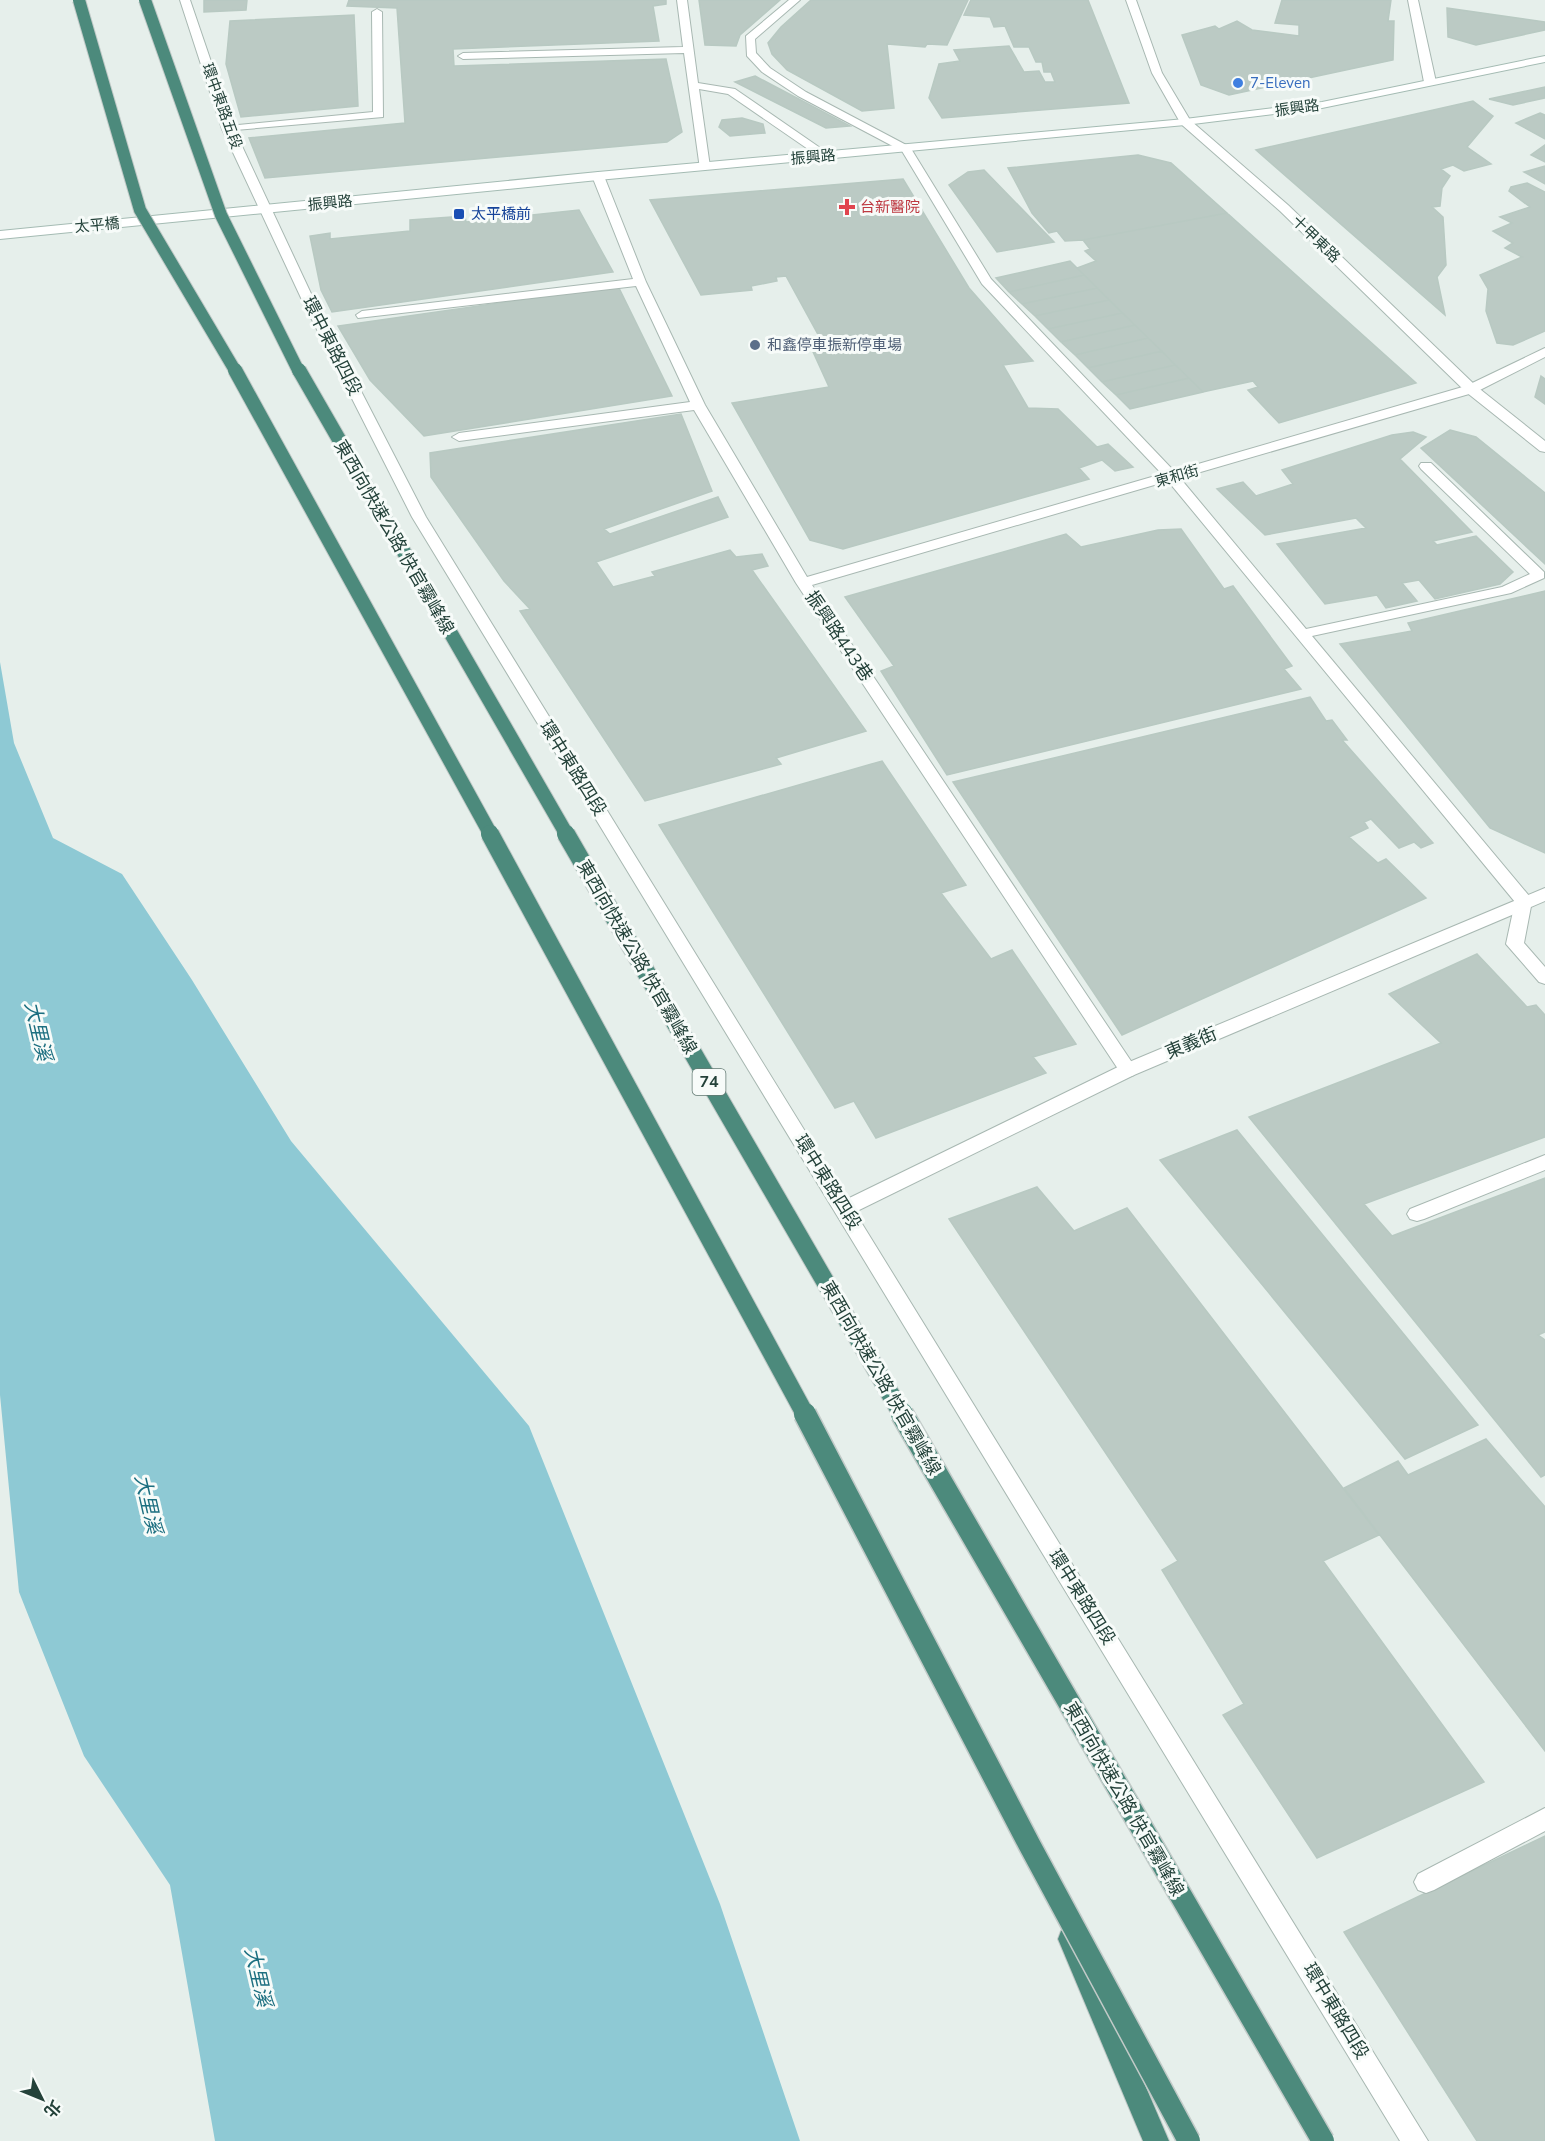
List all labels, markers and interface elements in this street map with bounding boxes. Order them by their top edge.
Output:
street label: 環中東路五段 [197,60,247,152]
place label: 7-Eleven [1250,73,1310,93]
marker: 7-Eleven [1231,76,1245,90]
street label: 振興路 [1273,95,1321,121]
street label: 振興路 [790,145,836,169]
street label: 振興路 [307,191,353,215]
place label: 台新醫院 [860,197,920,217]
marker: 台新醫院 [838,198,856,216]
place label: 太平橋前 [471,204,531,224]
marker: 太平橋前 [452,207,466,221]
street label: 十甲東路 [1287,211,1345,267]
street label: 太平橋 [74,213,120,237]
street label: 環中東路四段 [297,292,367,400]
place label: 和鑫停車振新停車場 [767,335,902,355]
marker: 和鑫停車振新停車場 [748,338,762,352]
street label: 東西向快速公路 快官霧峰線 [328,435,460,639]
street label: 東和街 [1153,460,1201,492]
street label: 振興路443巷 [800,586,878,686]
street label: 環中東路四段 [534,716,612,820]
street label: 東西向快速公路 快官霧峰線 [571,855,703,1059]
water label: 大里溪 [18,999,59,1066]
street label: 東義街 [1161,1021,1221,1065]
road number: 74 [692,1069,726,1095]
street label: 環中東路四段 [789,1130,867,1234]
street label: 東西向快速公路 快官霧峰線 [815,1276,947,1480]
water label: 大里溪 [128,1472,169,1539]
street label: 環中東路四段 [1043,1545,1121,1649]
street label: 東西向快速公路 快官霧峰線 [1058,1697,1190,1901]
water label: 大里溪 [238,1945,279,2012]
street label: 環中東路四段 [1298,1959,1374,2063]
north arrow [12,2069,72,2129]
text: 北 [39,2095,66,2122]

